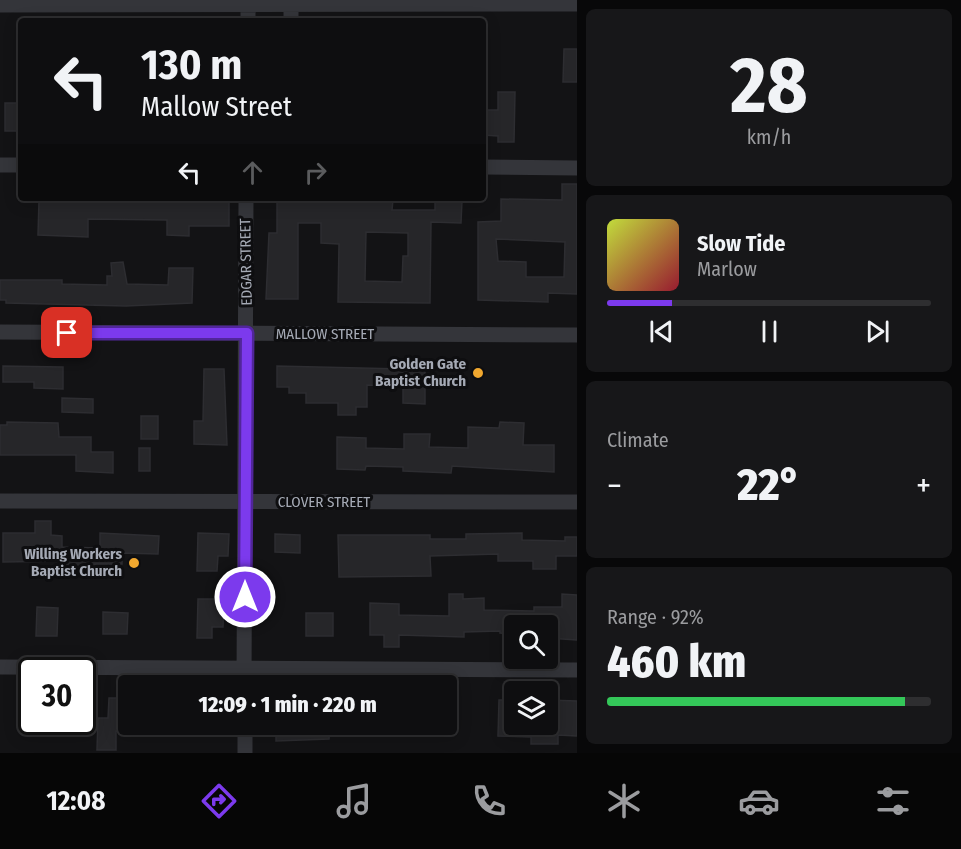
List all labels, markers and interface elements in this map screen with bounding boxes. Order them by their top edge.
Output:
text: 28 [730,39,808,133]
text: 130 m [141,40,242,90]
icon: left [42,42,120,120]
text: Mallow Street [141,91,292,123]
text: km/h [747,125,791,149]
icon: left [173,156,206,189]
icon: ahead [236,156,269,189]
icon: right [299,156,332,189]
street label: EDGAR STREET [236,218,256,306]
text: Slow Tide [697,230,785,257]
text: Marlow [697,257,757,281]
pin [41,307,92,358]
icon: previous [645,315,678,348]
icon: pause [753,315,786,348]
icon: next [861,315,894,348]
icon: arrive [50,316,83,349]
street label: MALLOW STREET [276,325,374,343]
place label: Golden Gate Baptist Church [375,355,466,390]
marker: Golden Gate Baptist Church [471,366,485,380]
text: Climate [607,428,669,452]
text: 22° [737,458,801,512]
text: − [607,466,622,506]
text: + [916,466,931,506]
street label: CLOVER STREET [278,493,370,511]
place label: Willing Workers Baptist Church [24,545,122,580]
marker: Willing Workers Baptist Church [127,556,141,570]
position arrow [213,565,277,629]
text: Range · 92% [607,605,704,629]
map controls [504,615,558,735]
button: search [504,615,558,669]
text: 460 km [607,635,746,689]
speed limit sign: 30 [18,657,96,735]
button: layers [504,681,558,735]
text: 12:09 · 1 min · 220 m [198,691,377,718]
icon: directions [198,780,240,822]
icon: music [333,780,375,822]
icon: phone [468,780,510,822]
icon: climate [603,780,645,822]
icon: car [738,780,780,822]
icon: filters [872,780,914,822]
text: 12:08 [46,785,106,817]

